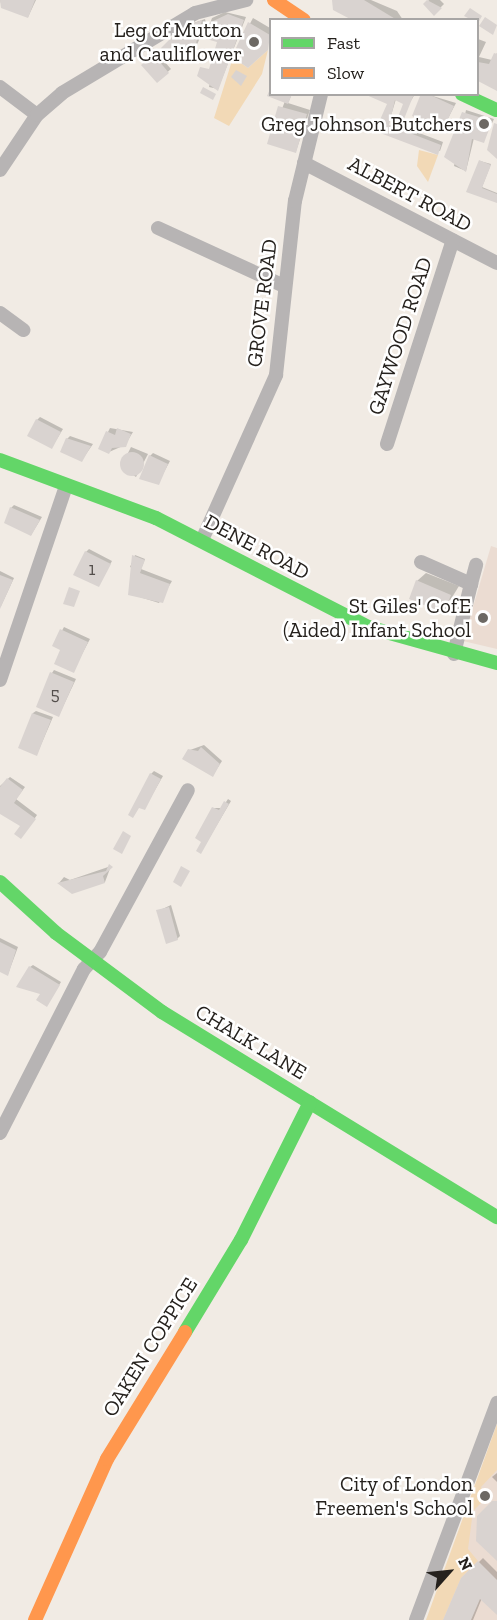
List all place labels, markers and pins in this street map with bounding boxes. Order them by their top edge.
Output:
place label: Leg of Mutton and Cauliflower [100,17,242,67]
marker: Leg of Mutton and Cauliflower [247,35,261,49]
place label: Greg Johnson Butchers [261,111,472,137]
marker: Greg Johnson Butchers [477,117,491,131]
place label: St Giles' CofE (Aided) Infant School [283,593,471,643]
marker: St Giles' CofE (Aided) Infant School [476,611,490,625]
place label: City of London Freemen's School [315,1471,473,1521]
marker: City of London Freemen's School [478,1489,492,1503]

